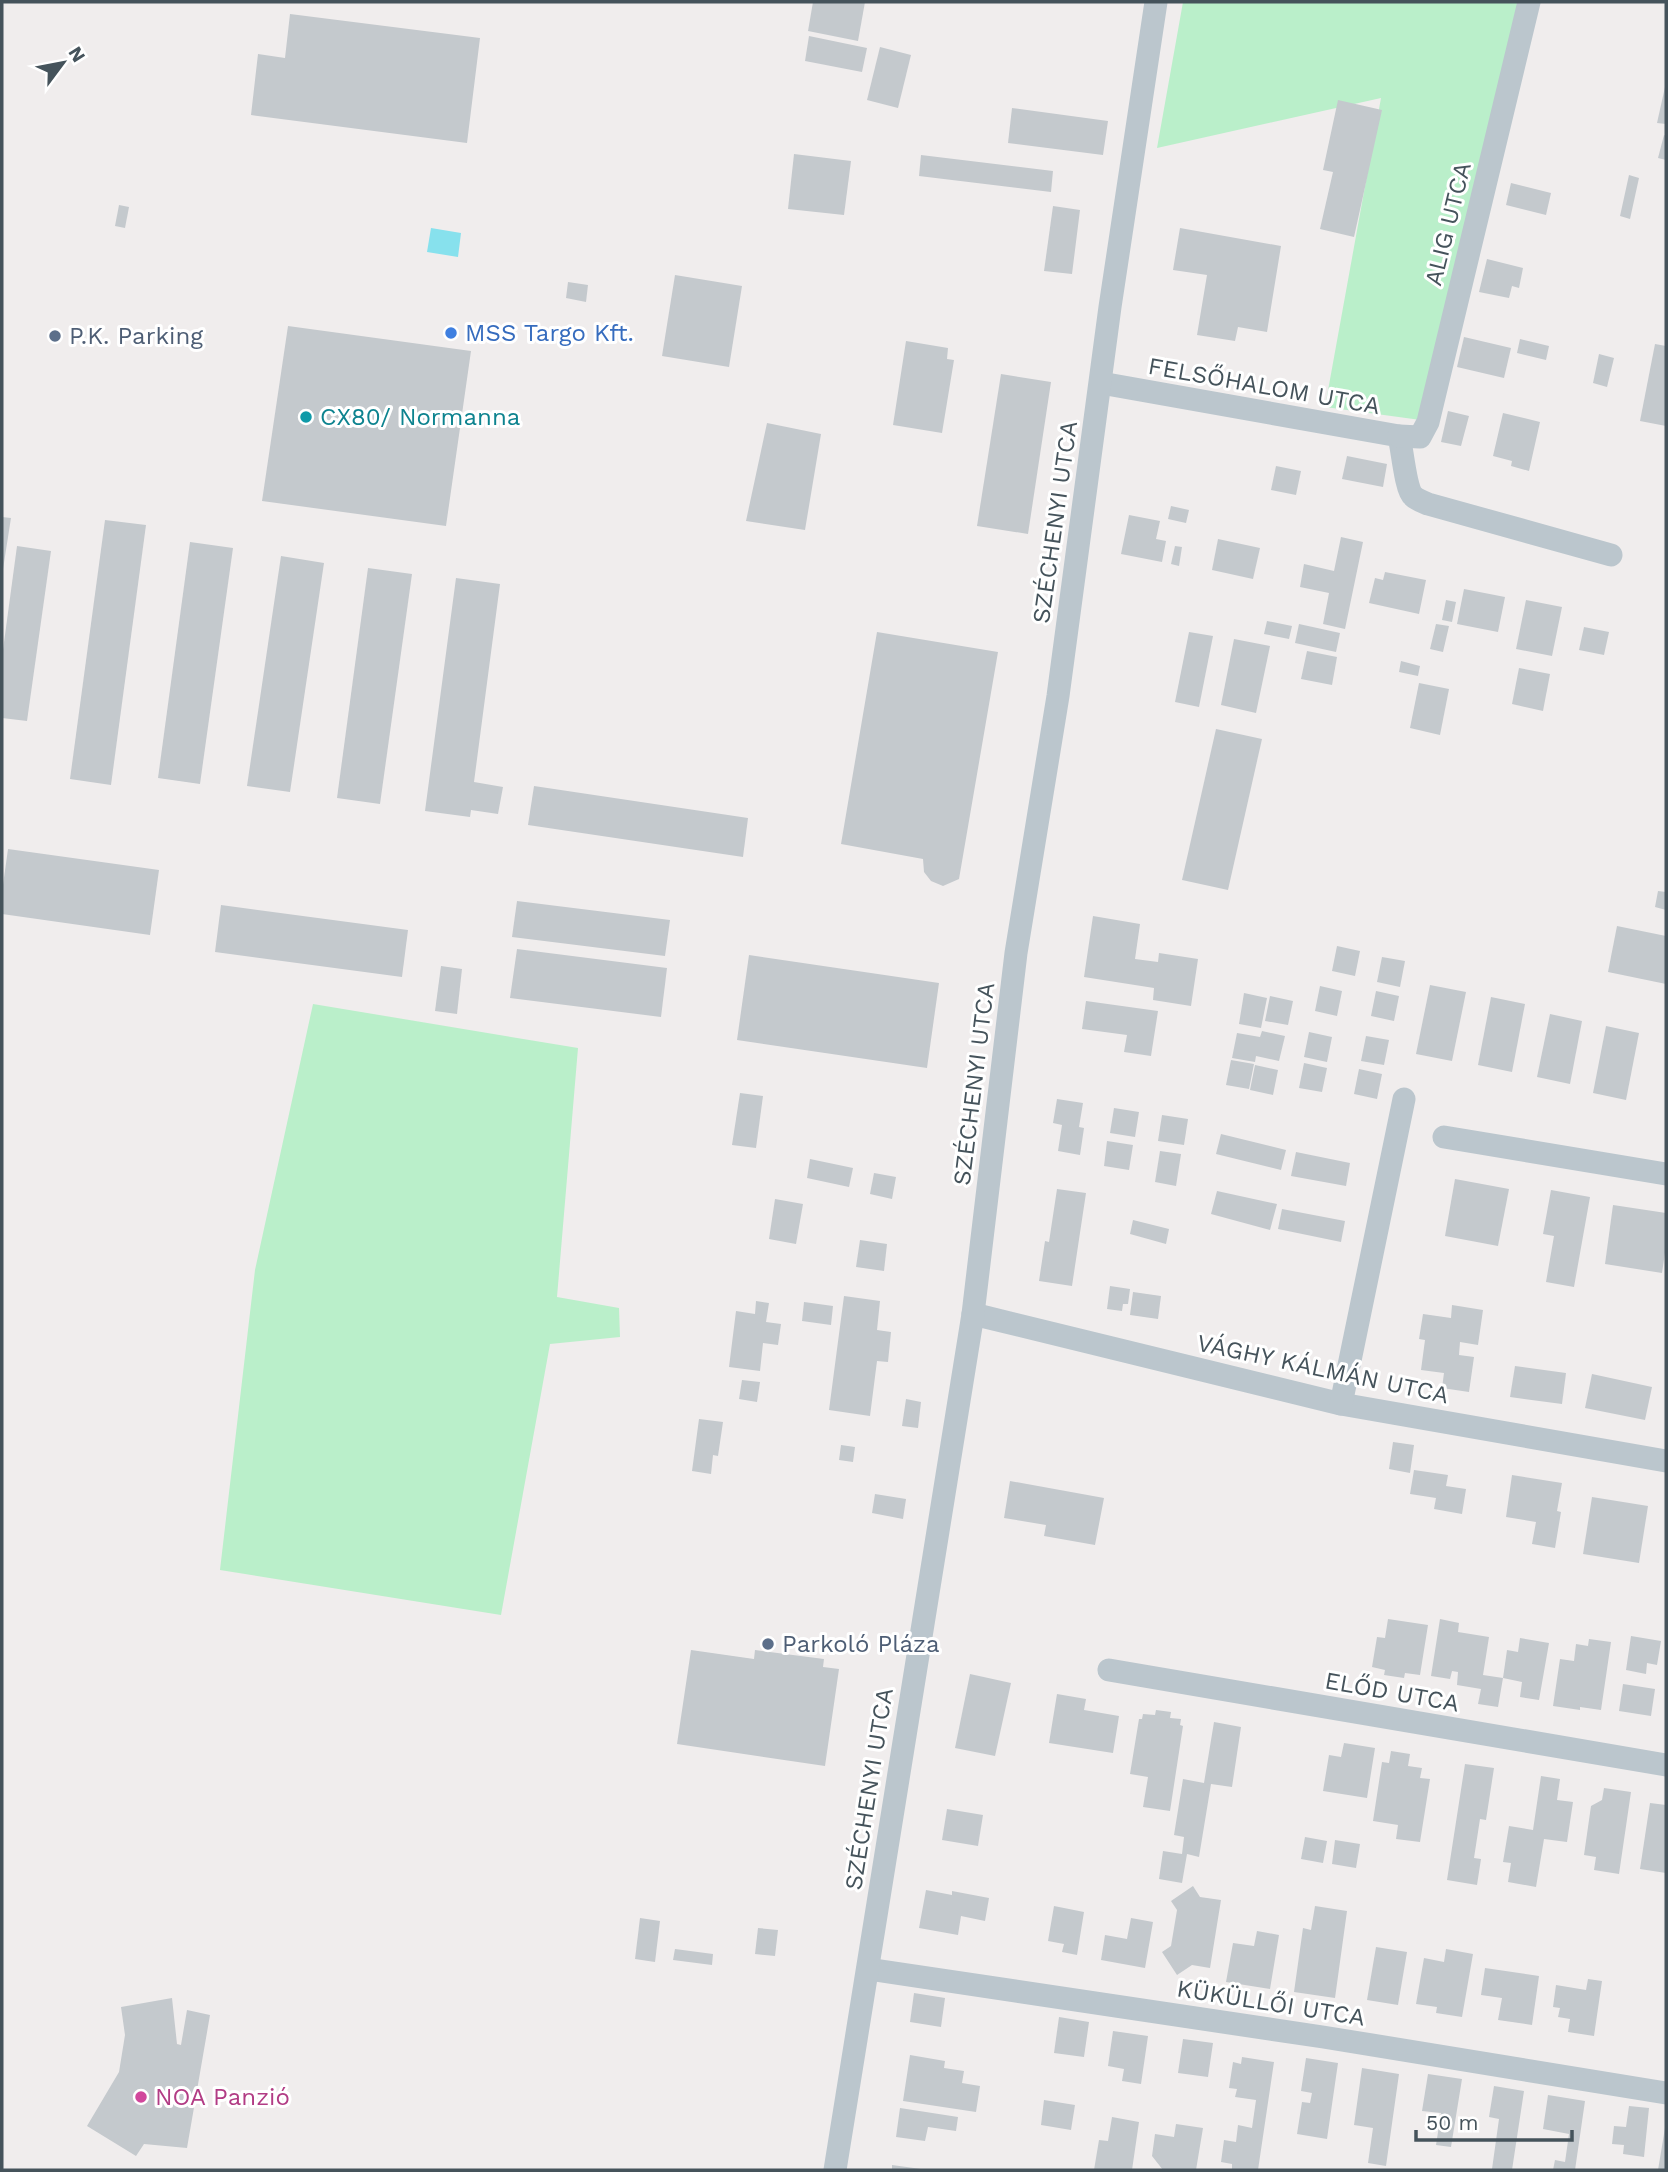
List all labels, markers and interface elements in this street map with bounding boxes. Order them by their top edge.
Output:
north arrow [28,28,98,98]
text: N [64,42,90,66]
street label: ALIG UTCA [1419,159,1477,289]
place label: MSS Targo Kft. [465,319,634,347]
place label: P.K. Parking [69,322,203,350]
marker: MSS Targo Kft. [443,325,459,341]
marker: P.K. Parking [47,328,63,344]
street label: FELSŐHALOM UTCA [1146,352,1382,420]
place label: CX80/ Normanna [320,403,520,431]
marker: CX80/ Normanna [298,409,314,425]
street label: SZÉCHENYI UTCA [1027,419,1083,625]
street label: SZÉCHENYI UTCA [948,981,1000,1187]
street label: VÁGHY KÁLMÁN UTCA [1195,1329,1452,1409]
place label: Parkoló Pláza [782,1630,940,1658]
marker: Parkoló Pláza [760,1636,776,1652]
street label: ELŐD UTCA [1323,1666,1461,1718]
street label: SZÉCHENYI UTCA [839,1686,899,1892]
street label: KÜKÜLLŐI UTCA [1175,1974,1367,2032]
place label: NOA Panzió [155,2083,290,2111]
marker: NOA Panzió [133,2089,149,2105]
scale bar [1416,2098,1572,2142]
text: 50 m [1426,2110,1478,2135]

